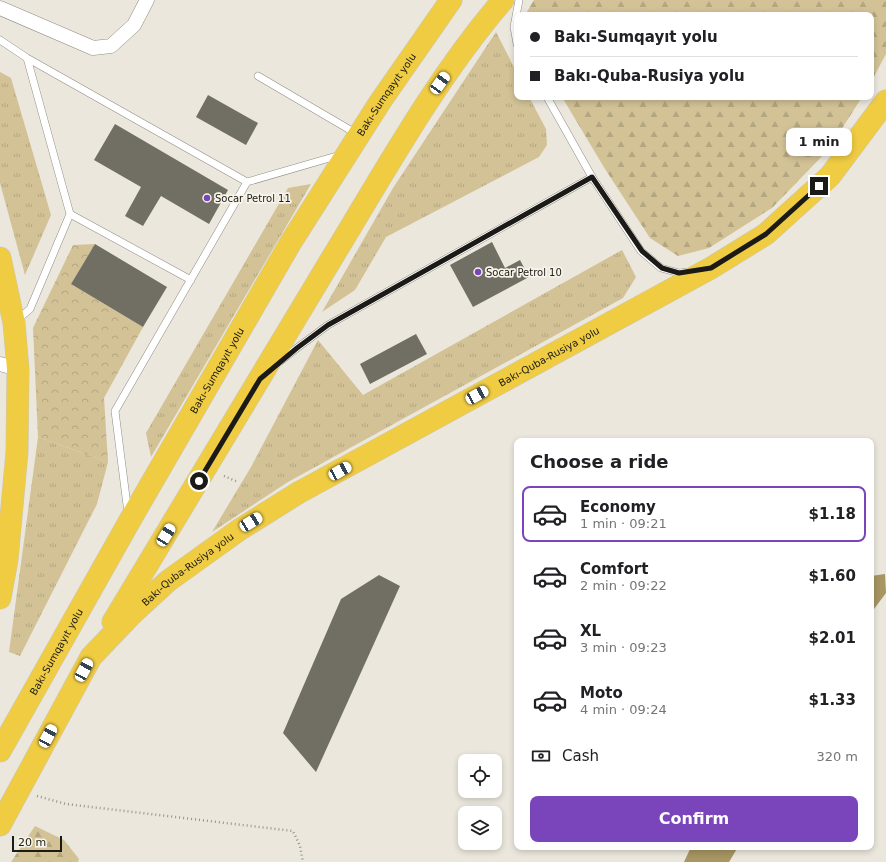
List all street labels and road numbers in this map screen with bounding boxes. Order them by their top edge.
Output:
street label: Bakı-Sumqayıt yolu [355,51,418,138]
street label: Bakı-Quba-Rusiya yolu [496,324,601,388]
street label: Bakı-Sumqayıt yolu [188,326,246,415]
street label: Bakı-Quba-Rusiya yolu [139,530,236,608]
street label: Bakı-Sumqayıt yolu [27,607,85,697]

